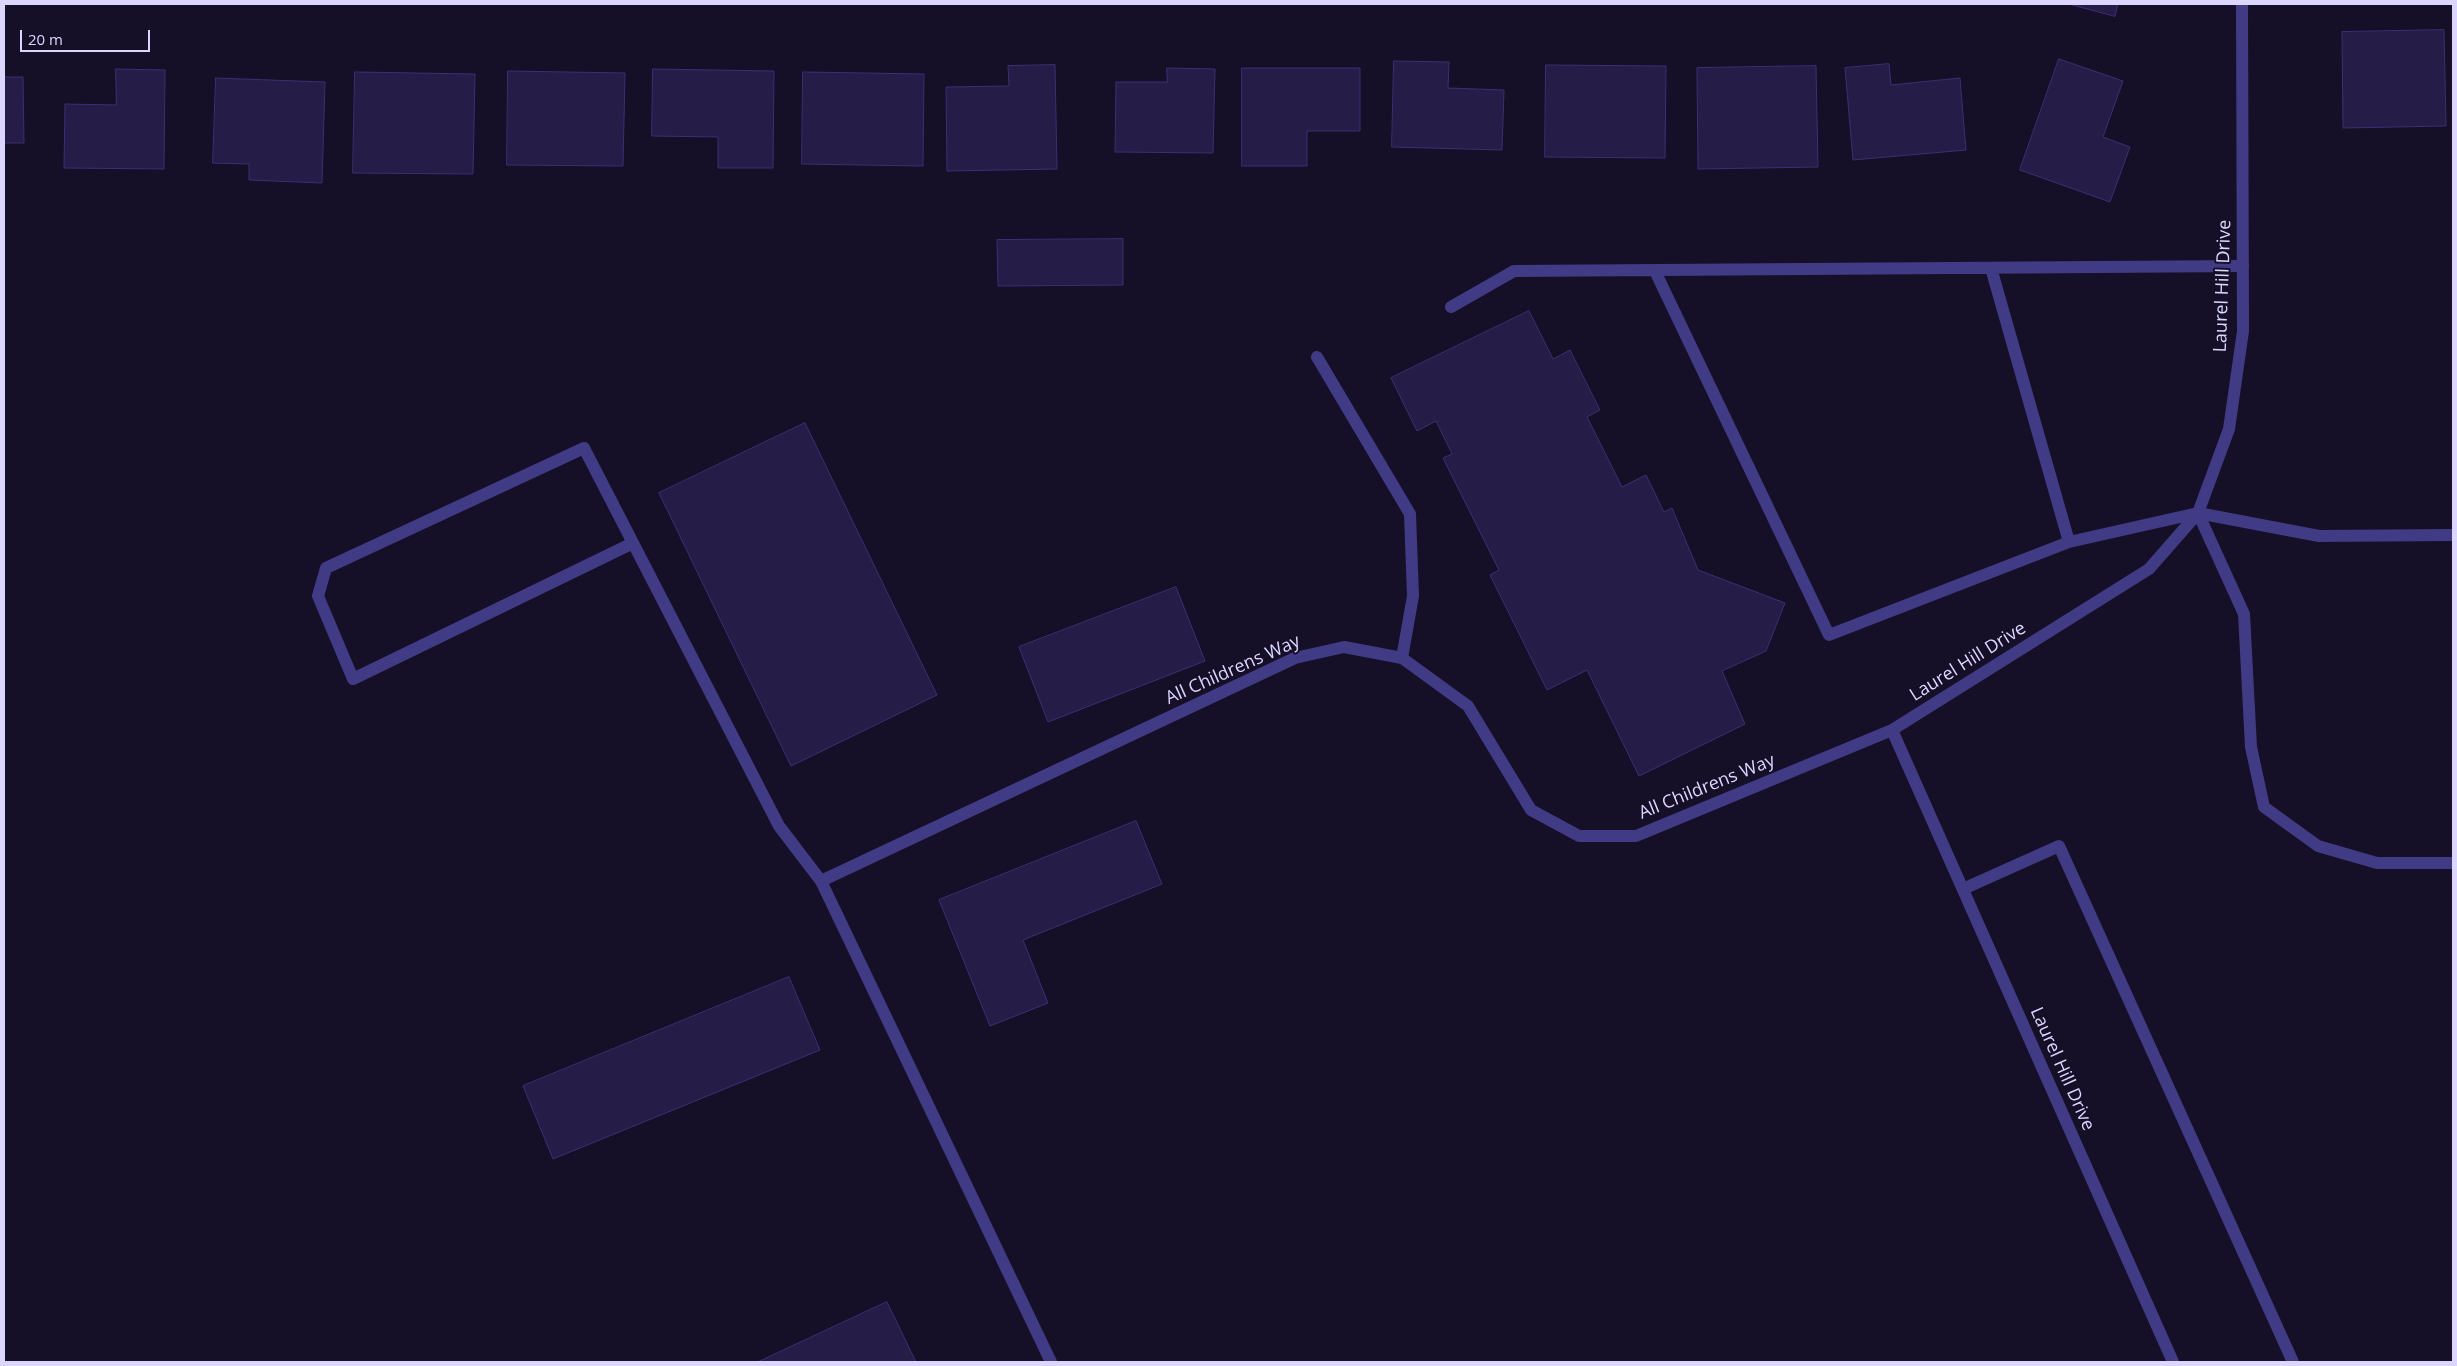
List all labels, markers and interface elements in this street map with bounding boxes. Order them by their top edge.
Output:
scale bar [22,20,152,52]
text: 20 m [28,29,63,49]
street label: Laurel Hill Drive [2210,219,2236,353]
street label: Laurel Hill Drive [1906,618,2030,706]
street label: All Childrens Way [1162,631,1304,709]
street label: All Childrens Way [1636,750,1778,824]
street label: Laurel Hill Drive [2025,1004,2099,1134]

